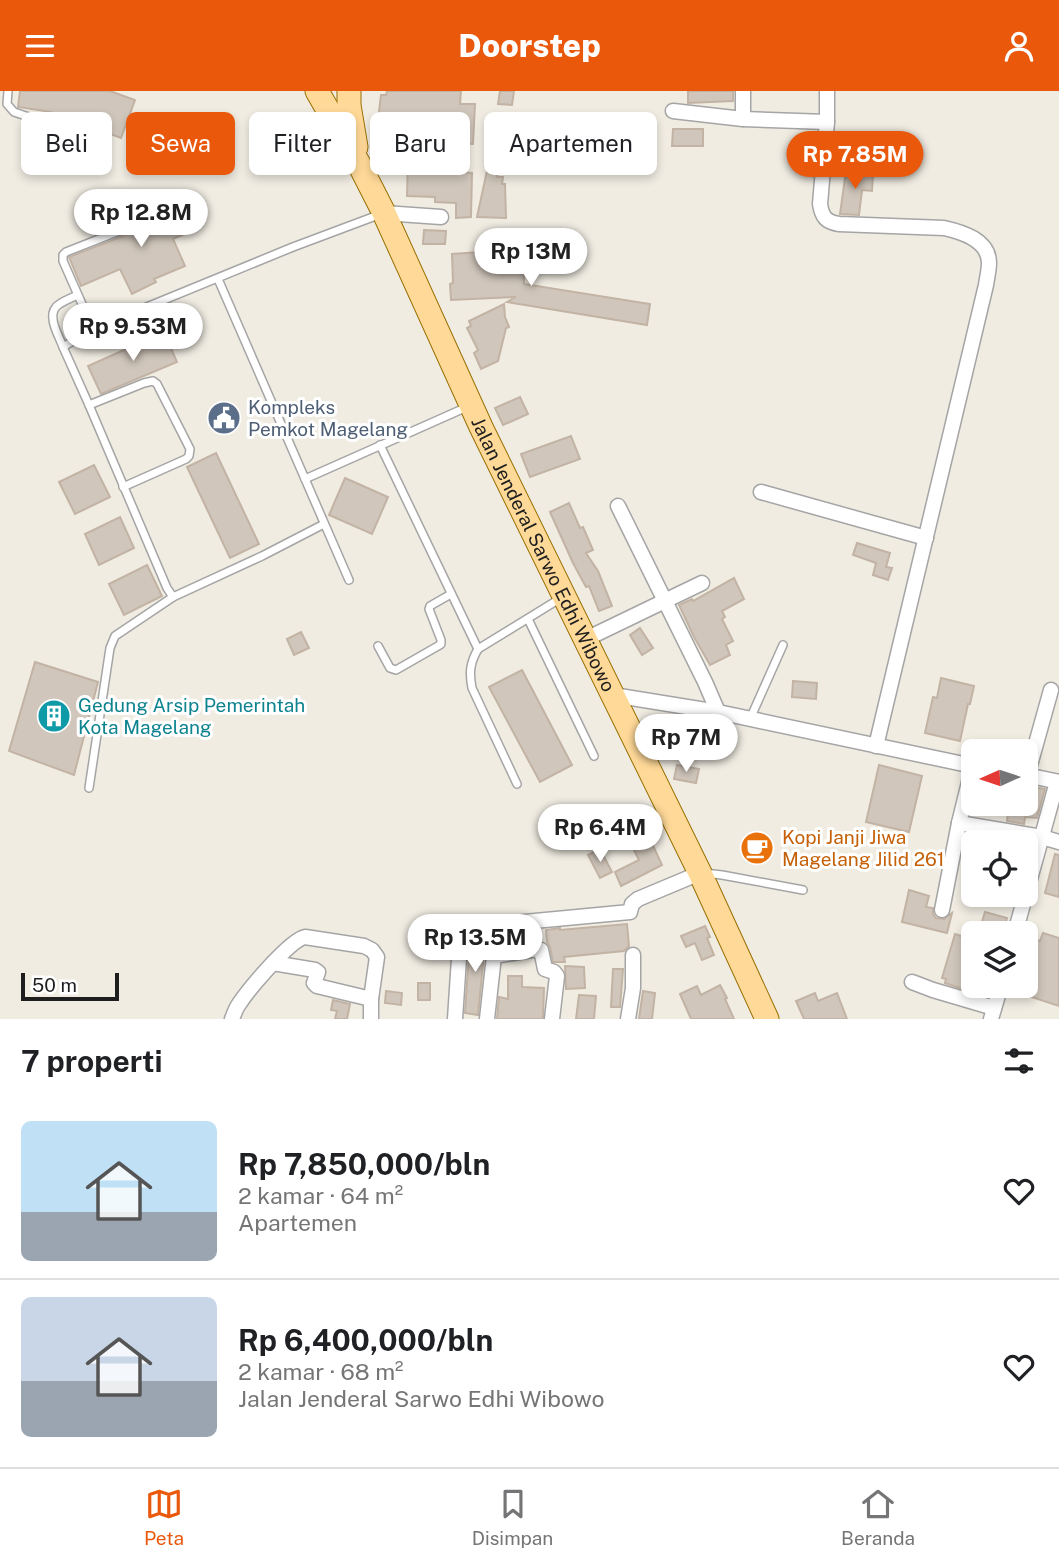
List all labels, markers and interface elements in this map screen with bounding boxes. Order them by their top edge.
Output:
icon: menu [21,27,59,65]
text: Doorstep [458,27,601,64]
icon: person [1000,27,1038,65]
chip: Beli [21,112,112,175]
chip: Sewa [126,112,235,175]
chip: Filter [249,112,356,175]
chip: Baru [370,112,470,175]
chip: Apartemen [484,112,657,175]
pin: Rp 7.85M [783,132,927,191]
text: Rp 7.85M [802,140,908,167]
pin: Rp 12.8M [69,190,213,249]
text: Rp 12.8M [90,198,192,225]
pin: Rp 13M [474,229,588,288]
text: Rp 13M [490,237,572,264]
pin: Rp 9.53M [61,303,205,363]
text: Rp 9.53M [79,312,187,339]
place label: Kompleks Pemkot Magelang [248,396,408,440]
public building icon: Kompleks Pemkot Magelang [205,399,243,437]
street label: Jalan Jenderal Sarwo Edhi Wibowo [467,414,620,695]
place label: Gedung Arsip Pemerintah Kota Magelang [78,694,305,738]
building icon: Gedung Arsip Pemerintah Kota Magelang [35,697,73,735]
pin: Rp 7M [637,715,735,774]
text: Rp 7M [651,723,721,750]
north arrow [961,739,1038,815]
map controls [961,739,1038,998]
pin: Rp 6.4M [535,805,665,864]
text: Rp 6.4M [554,813,646,840]
place label: Kopi Janji Jiwa Magelang Jilid 261 [782,826,945,870]
cafe icon: Kopi Janji Jiwa Magelang Jilid 261 [738,829,776,867]
button: locate [961,830,1038,907]
pin: Rp 13.5M [403,915,547,974]
button: layers [961,921,1038,998]
text: Rp 13.5M [424,923,526,950]
scale bar [21,970,119,1002]
text: 50 m [32,974,77,996]
icon: filters [1000,1042,1038,1080]
text: 7 properti [21,1043,163,1079]
text: Rp 7,850,000/bln [238,1146,490,1182]
icon: home [77,1149,161,1233]
icon: heart [1000,1172,1038,1210]
text: 2 kamar · 64 m² [238,1182,403,1209]
text: Apartemen [238,1209,357,1236]
text: Rp 6,400,000/bln [238,1322,493,1358]
icon: home [77,1325,161,1409]
icon: heart [1000,1348,1038,1386]
text: 2 kamar · 68 m² [238,1358,403,1385]
text: Jalan Jenderal Sarwo Edhi Wibowo [238,1385,604,1412]
tab: Peta [144,1485,184,1549]
tab: Disimpan [472,1485,553,1549]
tab: Beranda [841,1485,915,1549]

